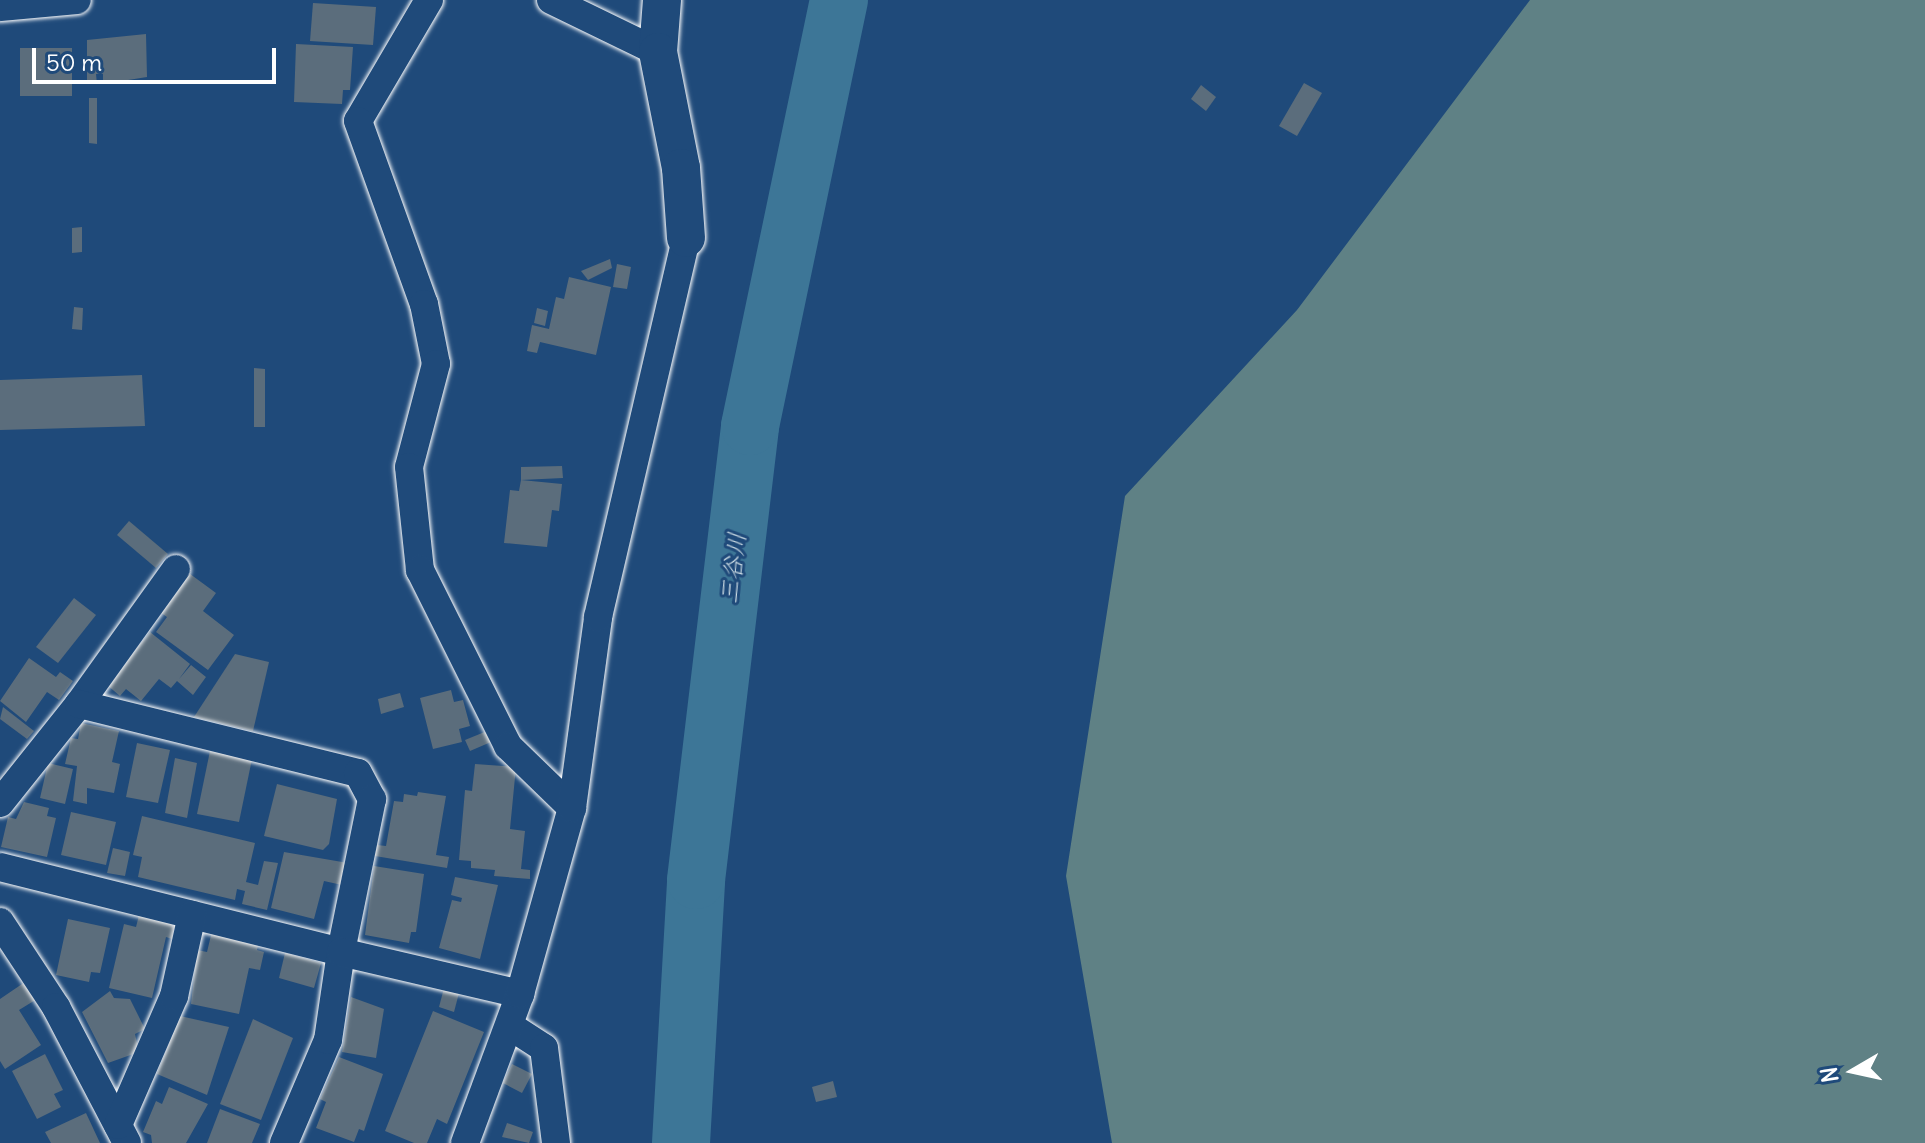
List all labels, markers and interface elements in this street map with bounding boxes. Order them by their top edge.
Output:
scale bar [36,32,280,82]
text: 50 m [46,47,102,77]
water label: 三谷川 [714,531,752,605]
north arrow [1813,1031,1893,1111]
text: N [1814,1065,1844,1084]

